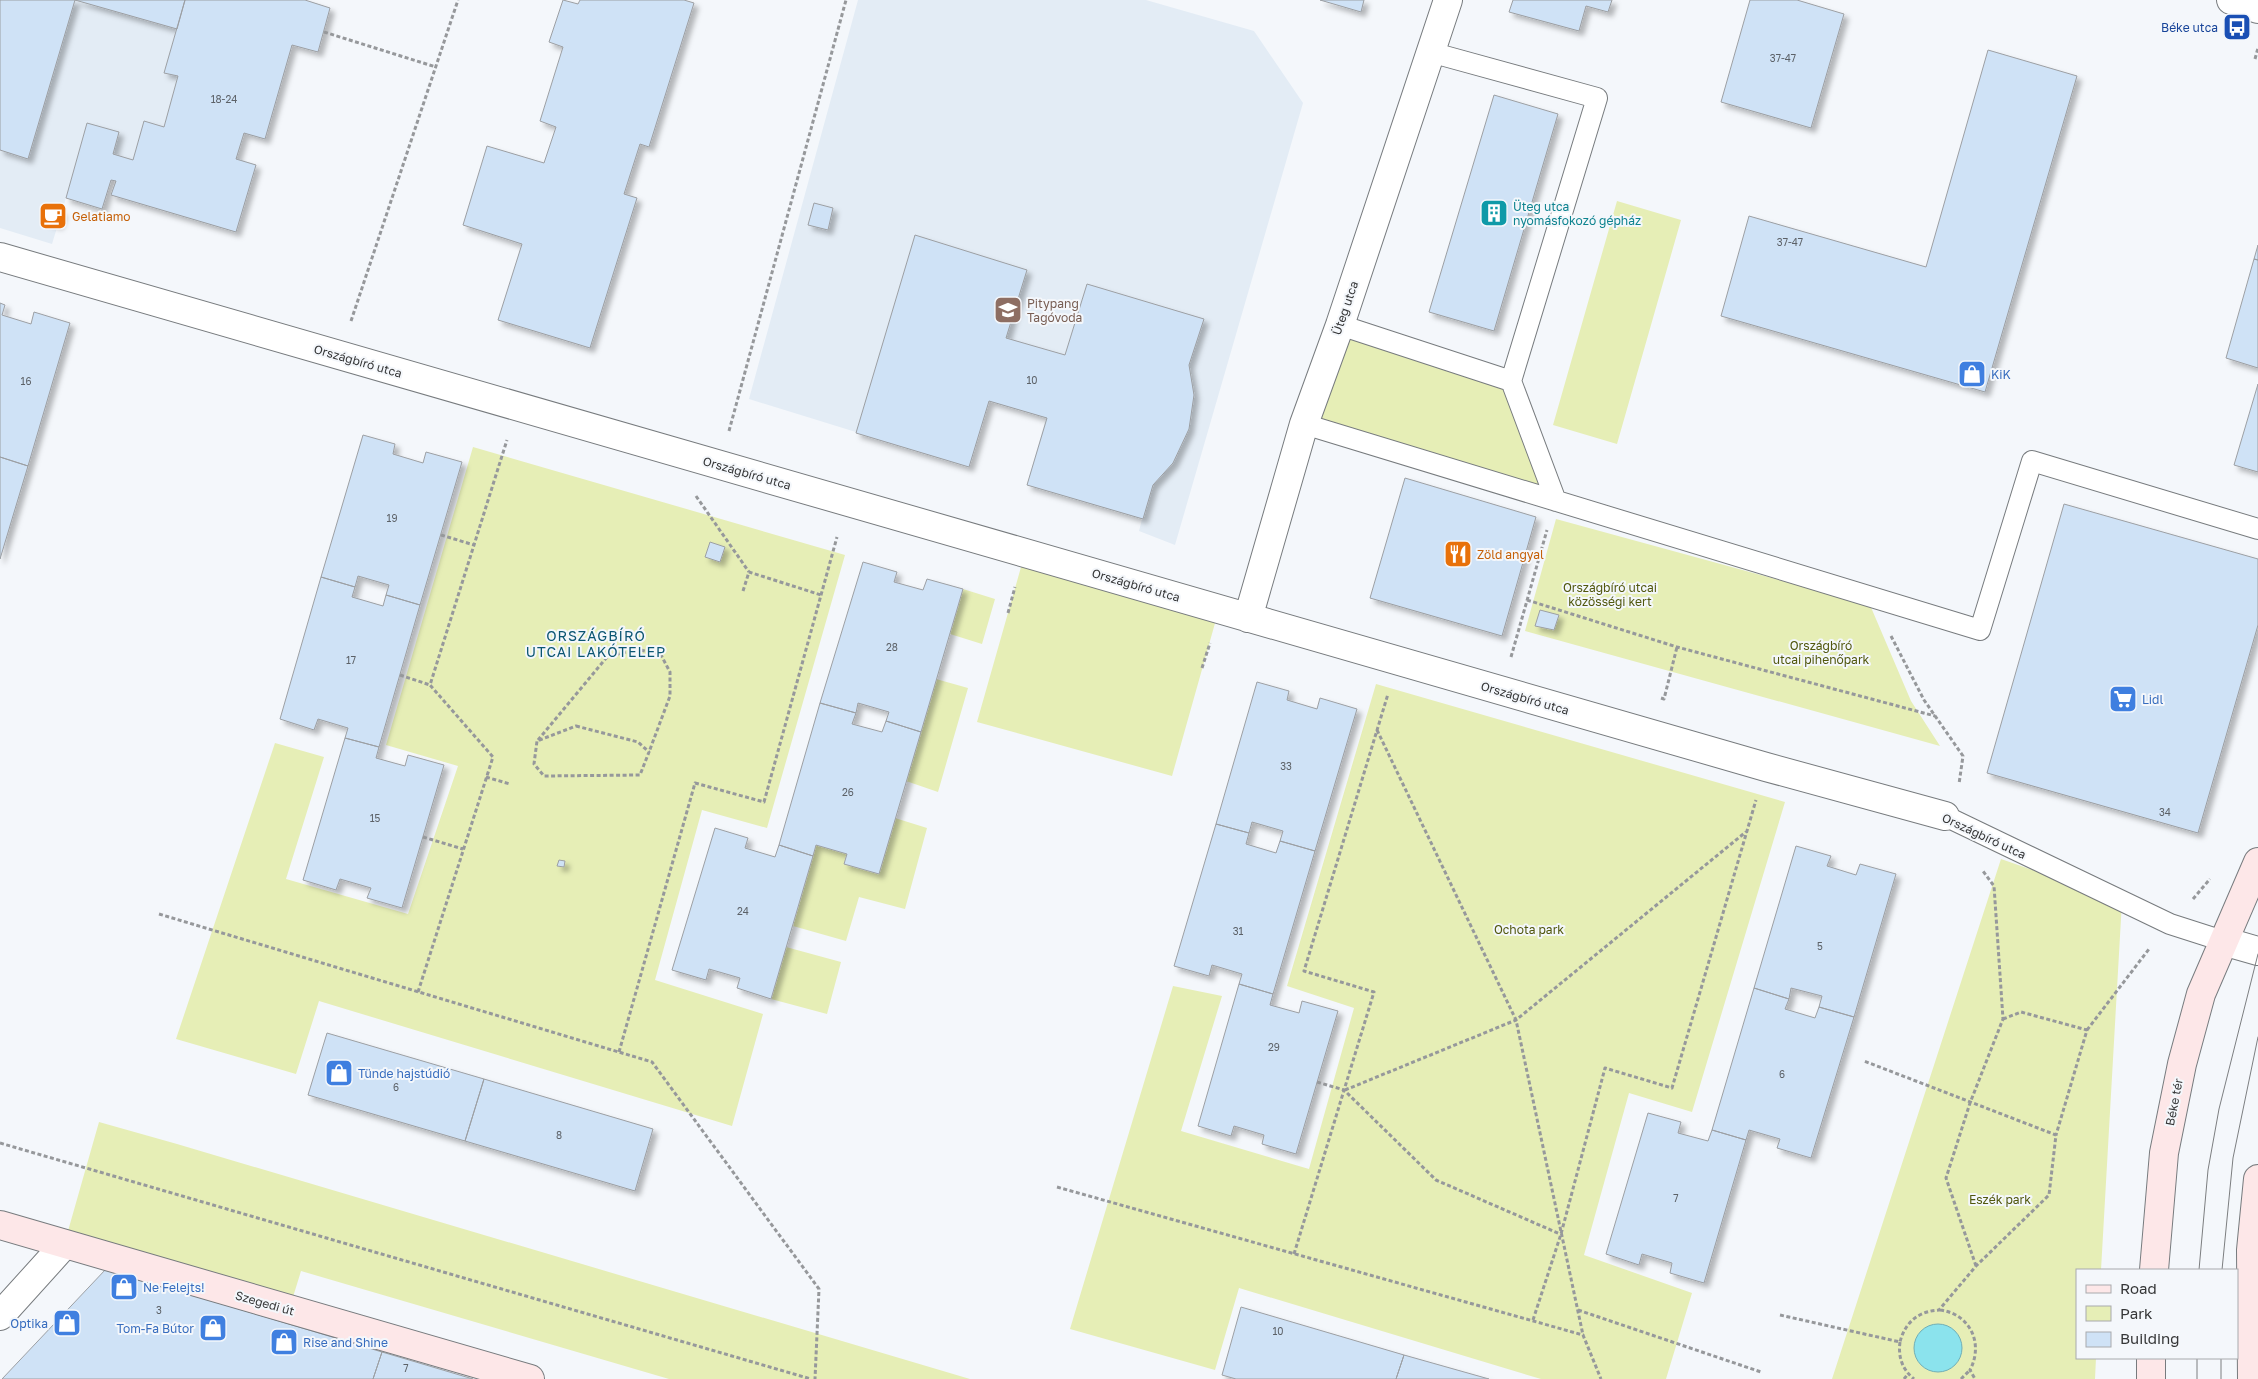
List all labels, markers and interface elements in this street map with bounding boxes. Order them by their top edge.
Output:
bus stop icon: Béke utca [2222,12,2252,42]
place label: Béke utca [2161,20,2218,35]
house number: 37-47 [1770,52,1796,64]
house number: 18-24 [211,93,237,105]
building icon: Üteg utca nyomásfokozó gépház [1479,198,1509,228]
place label: Üteg utca nyomásfokozó gépház [1513,199,1641,228]
cafe icon: Gelatiamo [38,201,68,231]
place label: Gelatiamo [72,209,131,224]
house number: 37-47 [1777,236,1803,248]
street label: Üteg utca [1329,279,1361,337]
school or university icon: Pitypang Tagóvoda [993,295,1023,325]
place label: Pitypang Tagóvoda [1027,296,1082,325]
street label: Országbíró utca [312,341,404,381]
shop icon: KiK [1957,359,1987,389]
place label: KiK [1991,367,2011,382]
house number: 10 [1026,374,1038,386]
house number: 16 [21,375,31,387]
street label: Országbíró utca [701,453,793,493]
house number: 19 [387,512,397,524]
restaurant icon: Zöld angyal [1443,539,1473,569]
place label: Zöld angyal [1477,547,1544,562]
street label: Országbíró utca [1090,565,1182,605]
park label: Országbíró utcai közösségi kert [1563,580,1657,609]
district label: ORSZÁGBÍRÓ UTCAI LAKÓTELEP [526,627,666,660]
park label: Országbíró utcai pihenőpark [1773,638,1870,667]
house number: 28 [886,641,898,653]
house number: 17 [346,654,356,666]
street label: Országbíró utca [1479,678,1571,718]
supermarket icon: Lidl [2108,684,2138,714]
place label: Lidl [2142,692,2163,707]
house number: 33 [1280,760,1292,772]
house number: 26 [842,786,854,798]
house number: 34 [2159,806,2171,818]
street label: Országbíró utca [1940,810,2028,862]
house number: 15 [370,812,381,824]
house number: 24 [737,905,749,917]
park label: Ochota park [1494,922,1564,937]
house number: 31 [1233,925,1243,937]
house number: 5 [1817,940,1823,952]
house number: 29 [1268,1041,1280,1053]
shop icon: Tünde hajstúdió [324,1058,354,1088]
place label: Tünde hajstúdió [358,1066,450,1081]
house number: 6 [1779,1068,1785,1080]
street label: Béke tér [2162,1077,2186,1127]
house number: 6 [393,1081,399,1093]
house number: 8 [556,1129,562,1141]
house number: 7 [1673,1192,1679,1204]
park label: Eszék park [1969,1192,2031,1207]
legend [2076,1269,2238,1359]
shop icon: Ne Felejts! [109,1272,139,1302]
text: Road [2120,1279,2157,1297]
place label: Ne Felejts! [143,1280,205,1295]
street label: Szegedi út [234,1287,296,1319]
house number: 3 [156,1304,162,1316]
text: Park [2120,1304,2153,1322]
shop icon: Optika [52,1308,82,1338]
shop icon: Tom-Fa Bútor [198,1313,228,1343]
place label: Optika [10,1316,48,1331]
place label: Tom-Fa Bútor [117,1321,194,1336]
house number: 10 [1272,1325,1284,1337]
shop icon: Rise and Shine [269,1327,299,1357]
text: Building [2120,1329,2180,1347]
place label: Rise and Shine [303,1335,388,1350]
house number: 7 [403,1362,409,1374]

